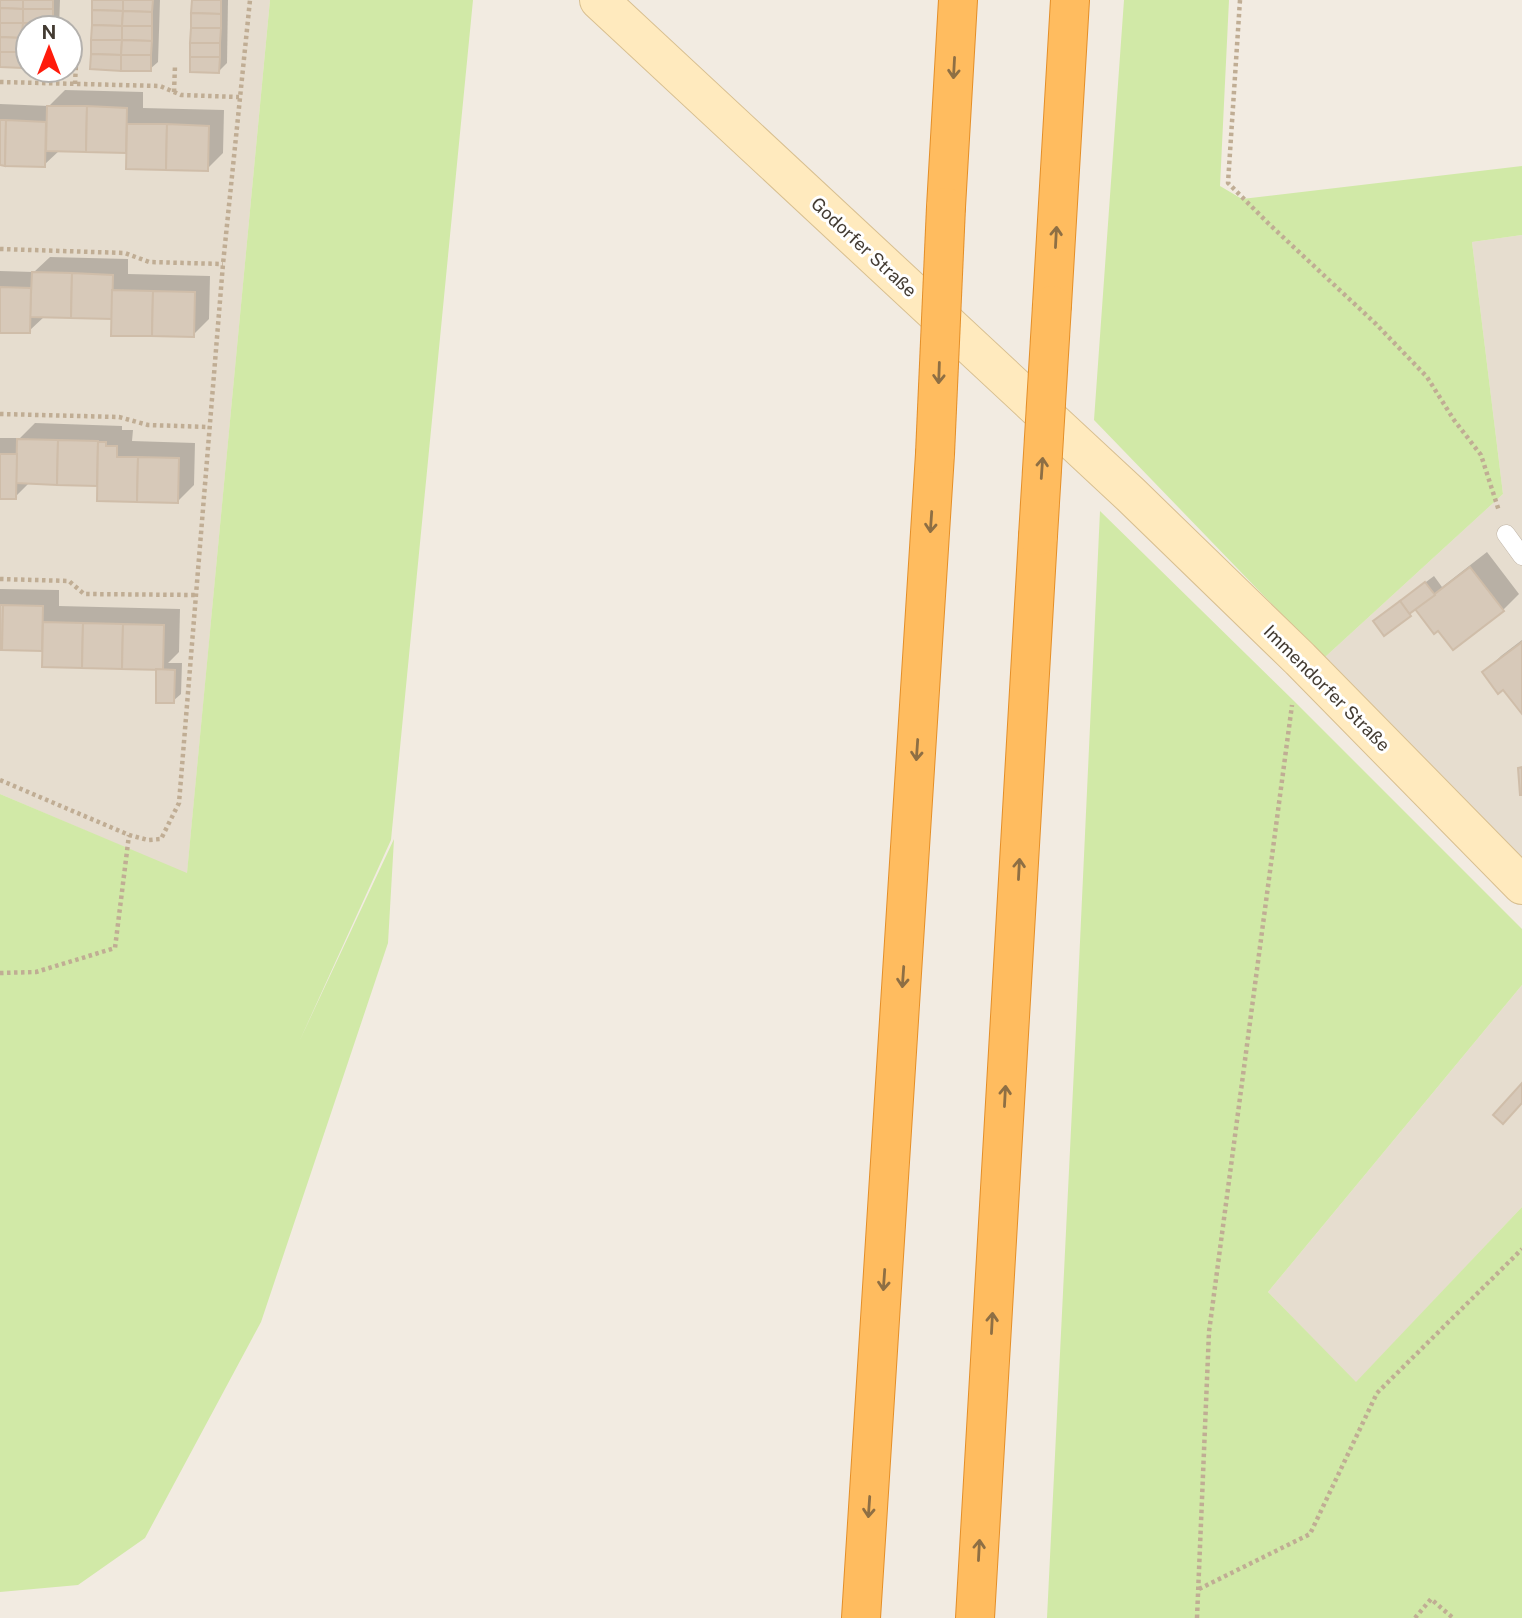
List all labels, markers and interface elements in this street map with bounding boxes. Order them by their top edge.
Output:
north arrow [14,14,84,84]
text: N [42,21,56,43]
one-way arrow [947,56,960,79]
street label: Godorfer Straße [807,193,921,301]
one-way arrow [1050,226,1063,248]
one-way arrow [932,362,945,385]
one-way arrow [1036,457,1049,480]
one-way arrow [924,511,937,533]
street label: Immendorfer Straße [1260,621,1394,755]
one-way arrow [910,738,923,760]
one-way arrow [1012,857,1025,880]
one-way arrow [896,965,909,987]
one-way arrow [999,1084,1012,1107]
one-way arrow [877,1268,890,1291]
one-way arrow [986,1312,999,1335]
one-way arrow [862,1495,875,1518]
one-way arrow [972,1539,985,1562]

